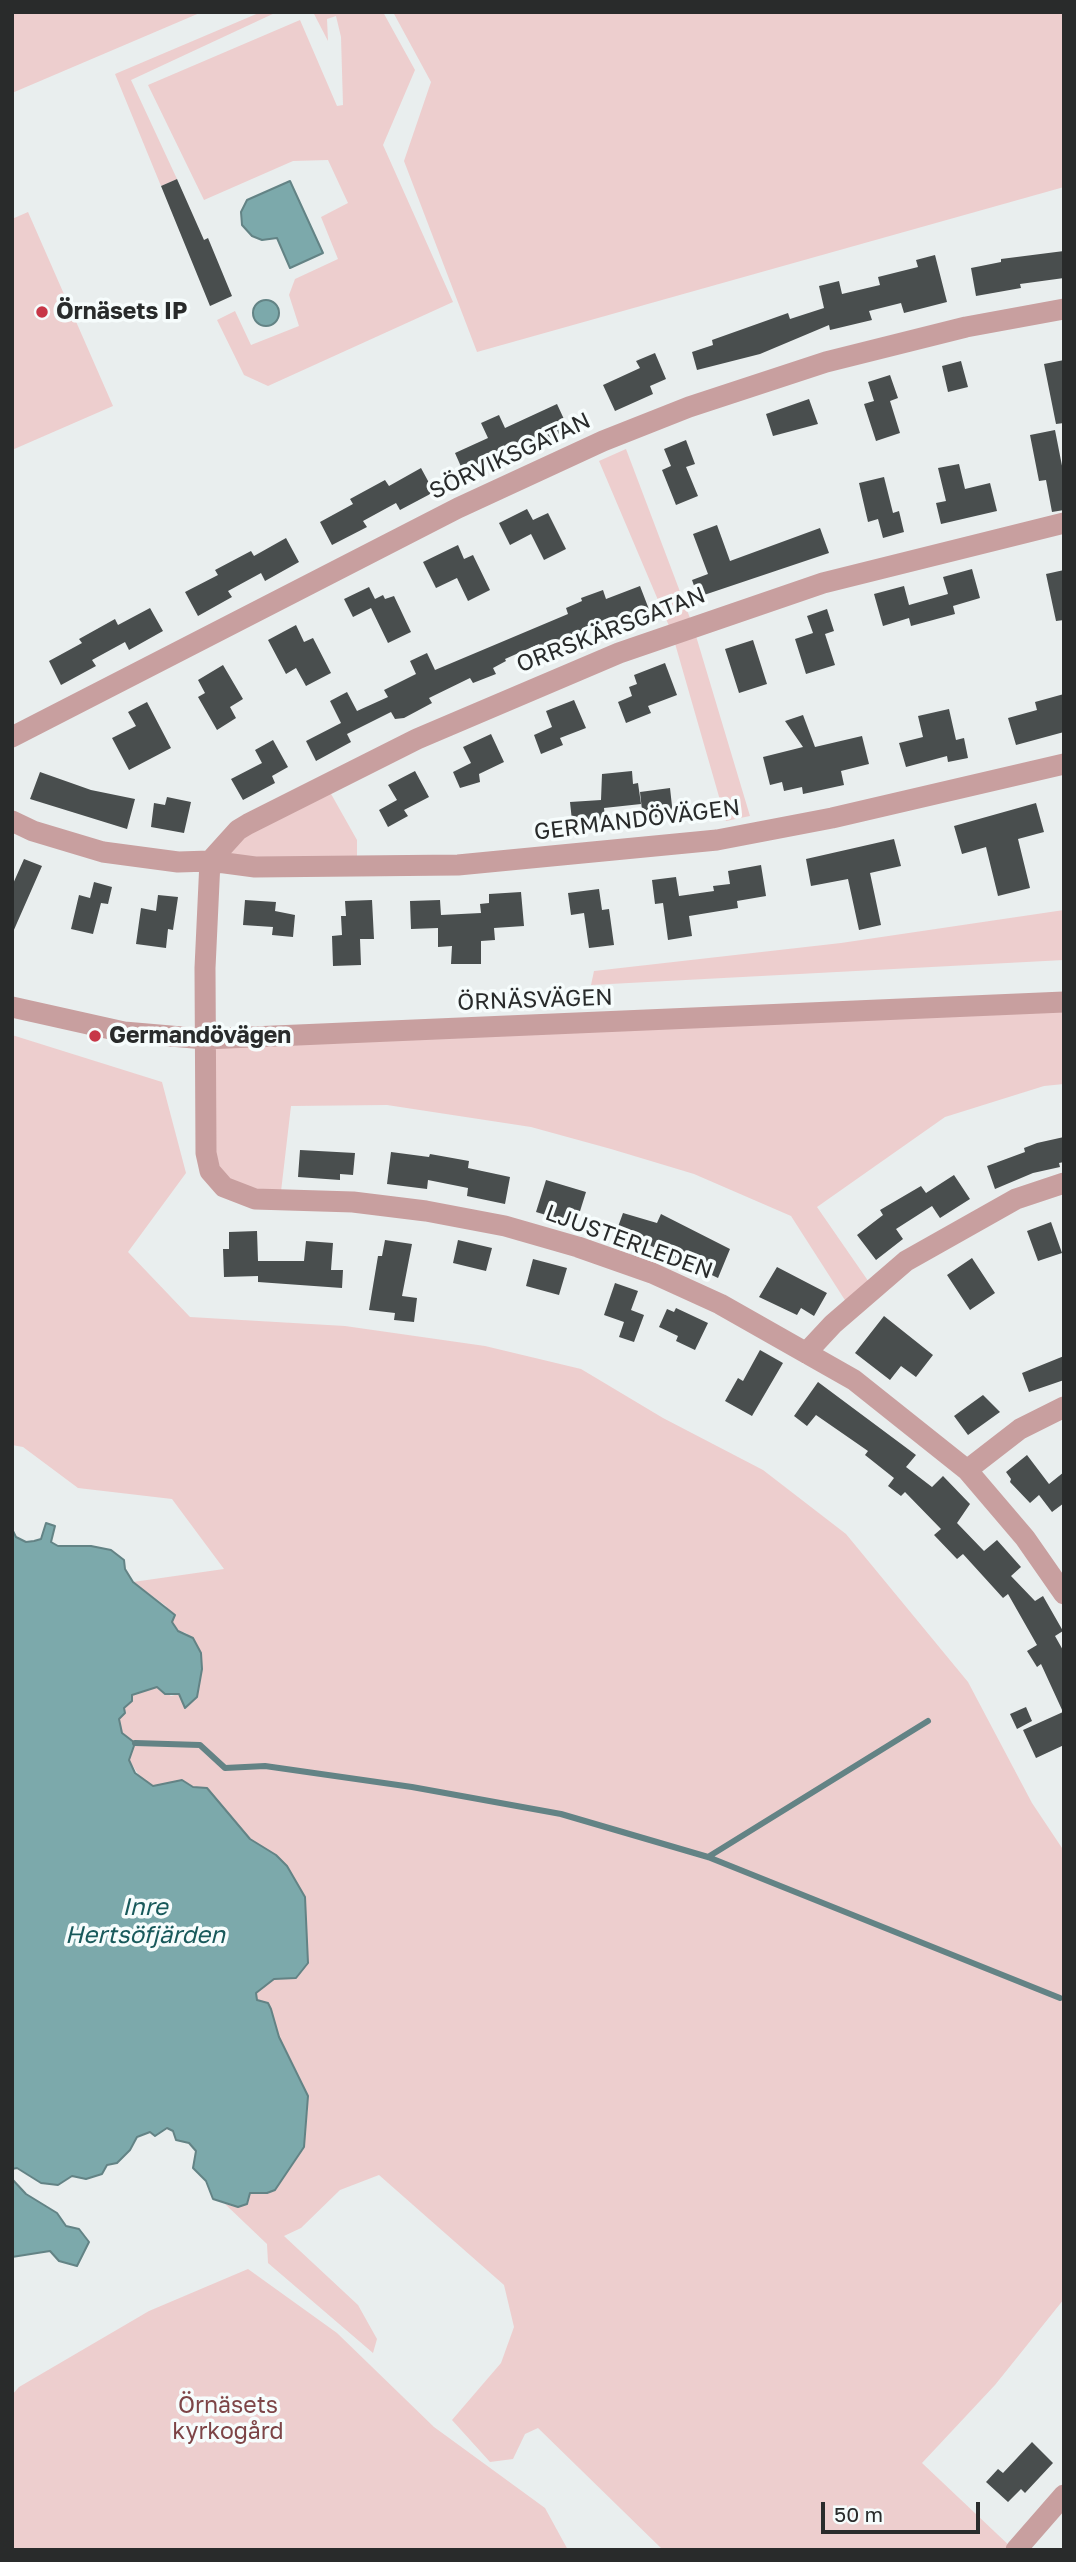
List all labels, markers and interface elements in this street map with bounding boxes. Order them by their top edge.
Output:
place label: Örnäsets IP [56,298,187,326]
marker: Örnäsets IP [34,304,50,320]
street label: SÖRVIKSGATAN [425,407,595,505]
street label: ORRSKÄRSGATAN [513,581,709,679]
street label: GERMANDÖVÄGEN [532,794,742,846]
street label: ÖRNÄSVÄGEN [457,983,613,1017]
place label: Germandövägen [109,1022,291,1050]
marker: Germandövägen [87,1028,103,1044]
street label: LJUSTERLEDEN [542,1199,716,1285]
water label: Inre Hertsöfjärden [65,1893,225,1949]
park label: Örnäsets kyrkogård [172,2392,284,2446]
scale bar [824,2488,983,2532]
text: 50 m [834,2501,883,2527]

